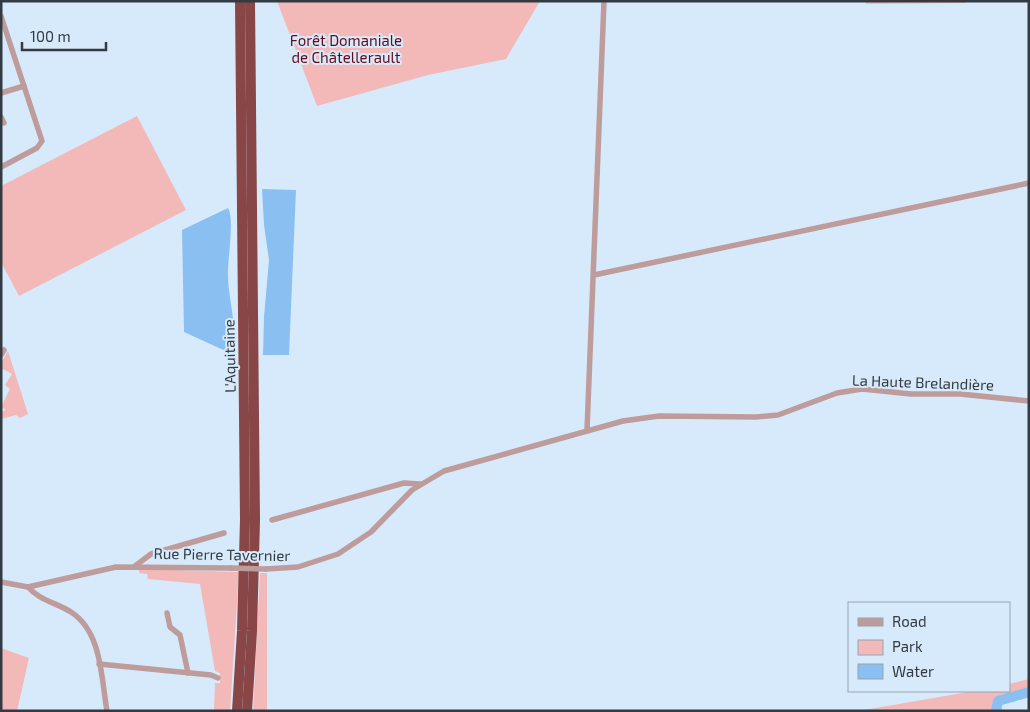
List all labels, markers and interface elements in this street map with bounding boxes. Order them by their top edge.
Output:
scale bar [22,20,106,52]
text: 100 m [30,27,71,45]
park label: Forêt Domaniale de Châtellerault [290,31,402,66]
street label: L'Aquitaine [219,319,239,393]
street label: La Haute Brelandière [852,371,994,393]
street label: Rue Pierre Tavernier [153,544,291,564]
legend [848,602,1010,692]
text: Road [892,612,927,630]
text: Park [892,637,923,655]
text: Water [892,662,934,680]

